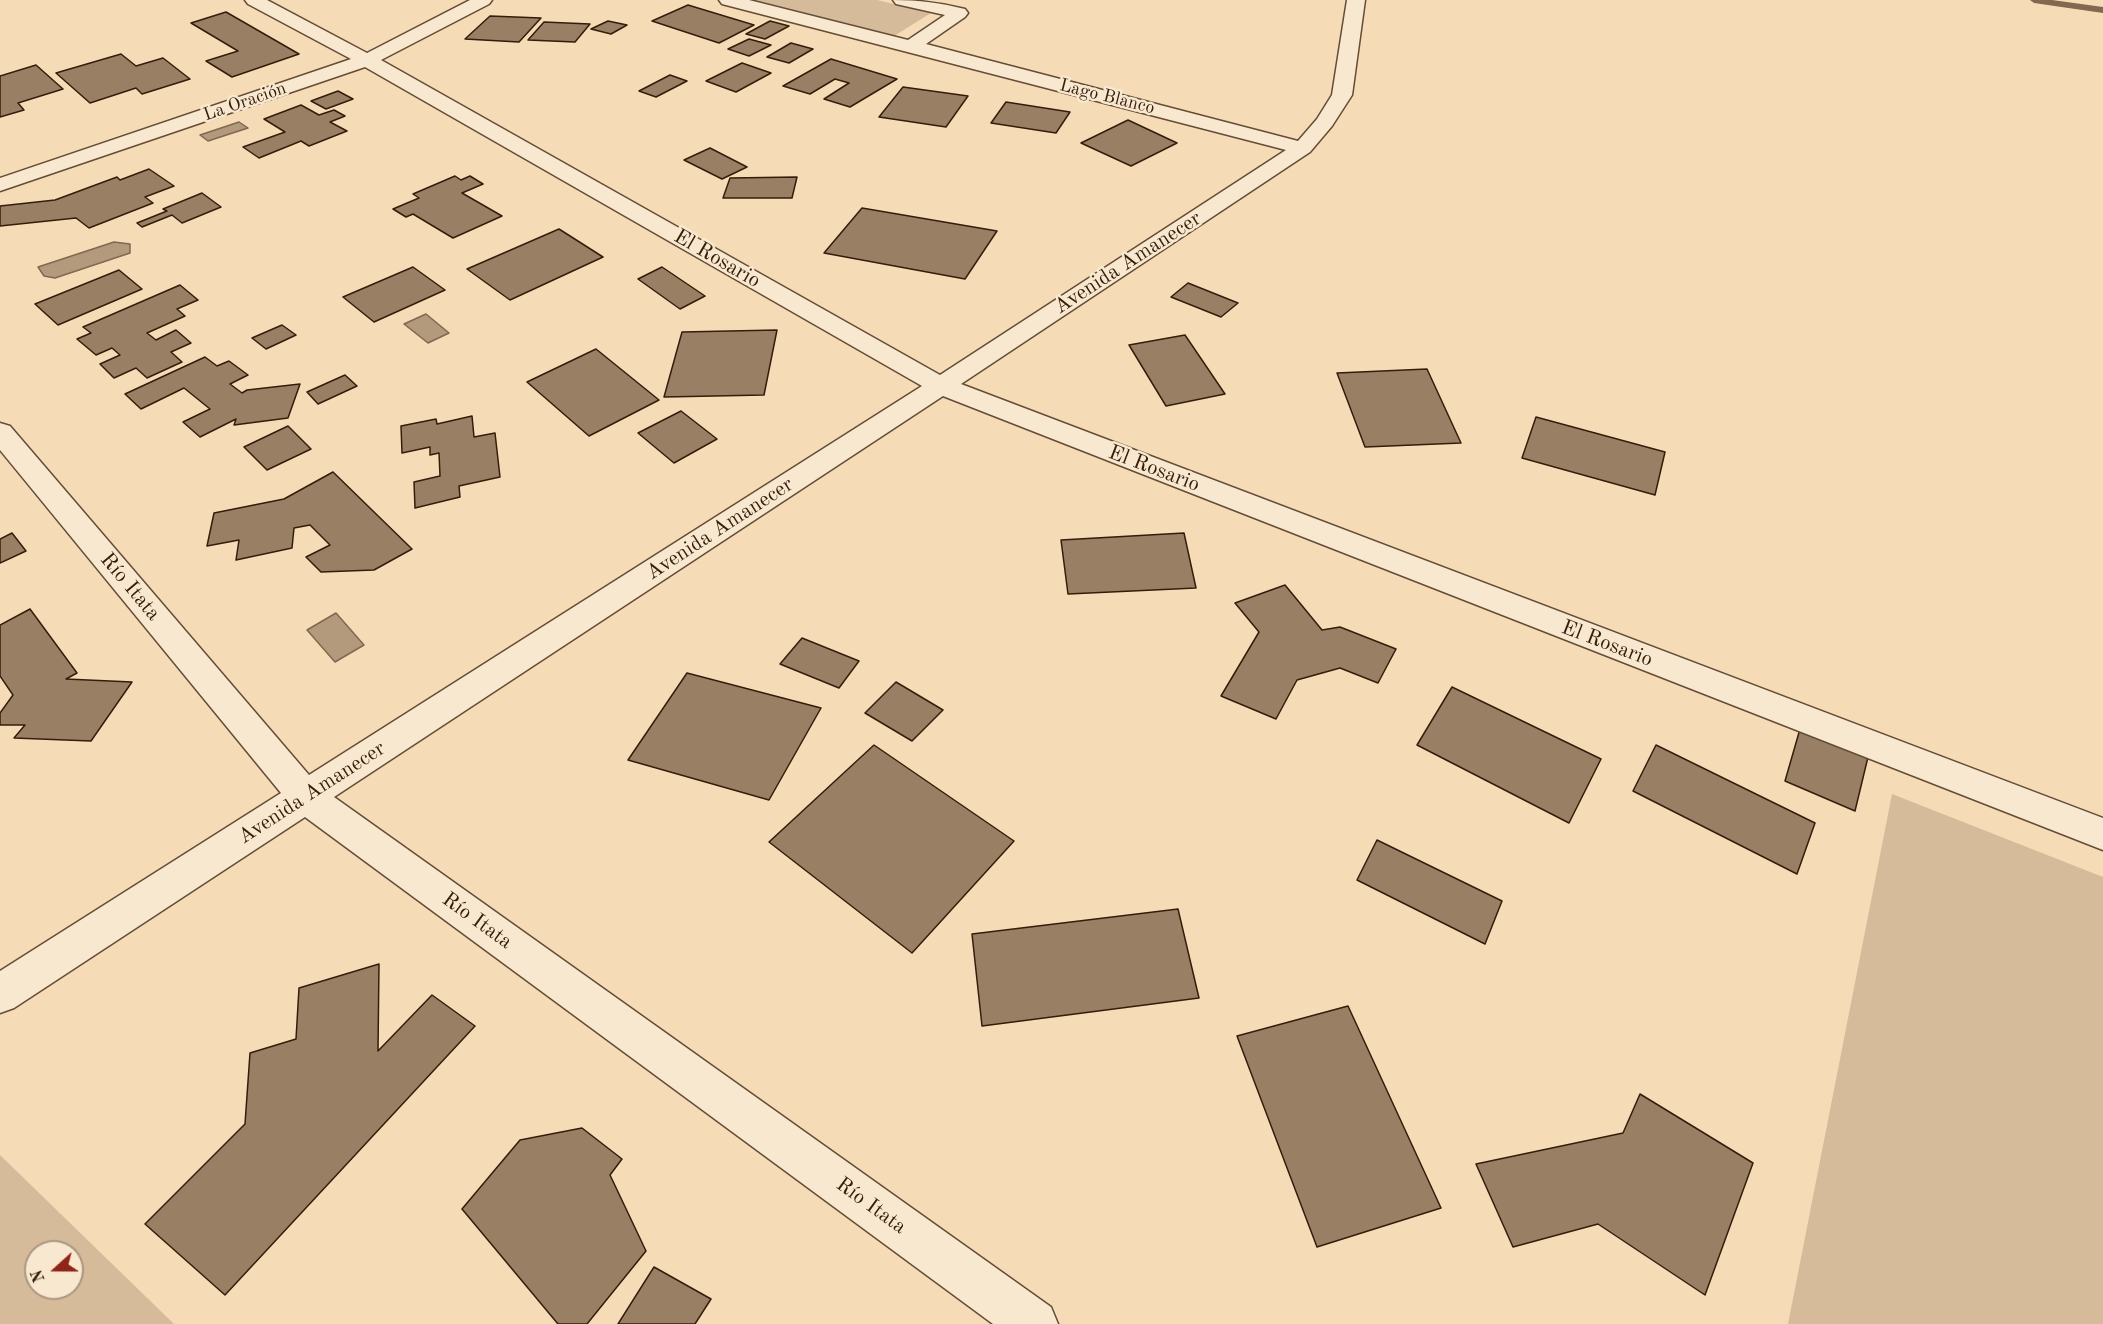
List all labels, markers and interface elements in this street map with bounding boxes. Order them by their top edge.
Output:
street label: Lago Blanco [1057,75,1157,119]
street label: La Oración [201,78,289,126]
street label: Avenida Amanecer [1050,206,1206,320]
street label: El Rosario [669,224,765,294]
street label: El Rosario [1105,440,1203,498]
street label: Avenida Amanecer [642,472,798,586]
street label: Río Itata [94,548,166,626]
street label: El Rosario [1558,615,1656,673]
street label: Avenida Amanecer [234,736,390,850]
street label: Río Itata [437,887,517,955]
street label: Río Itata [831,1172,911,1240]
north arrow [24,1240,84,1300]
text: N [29,1267,49,1284]

